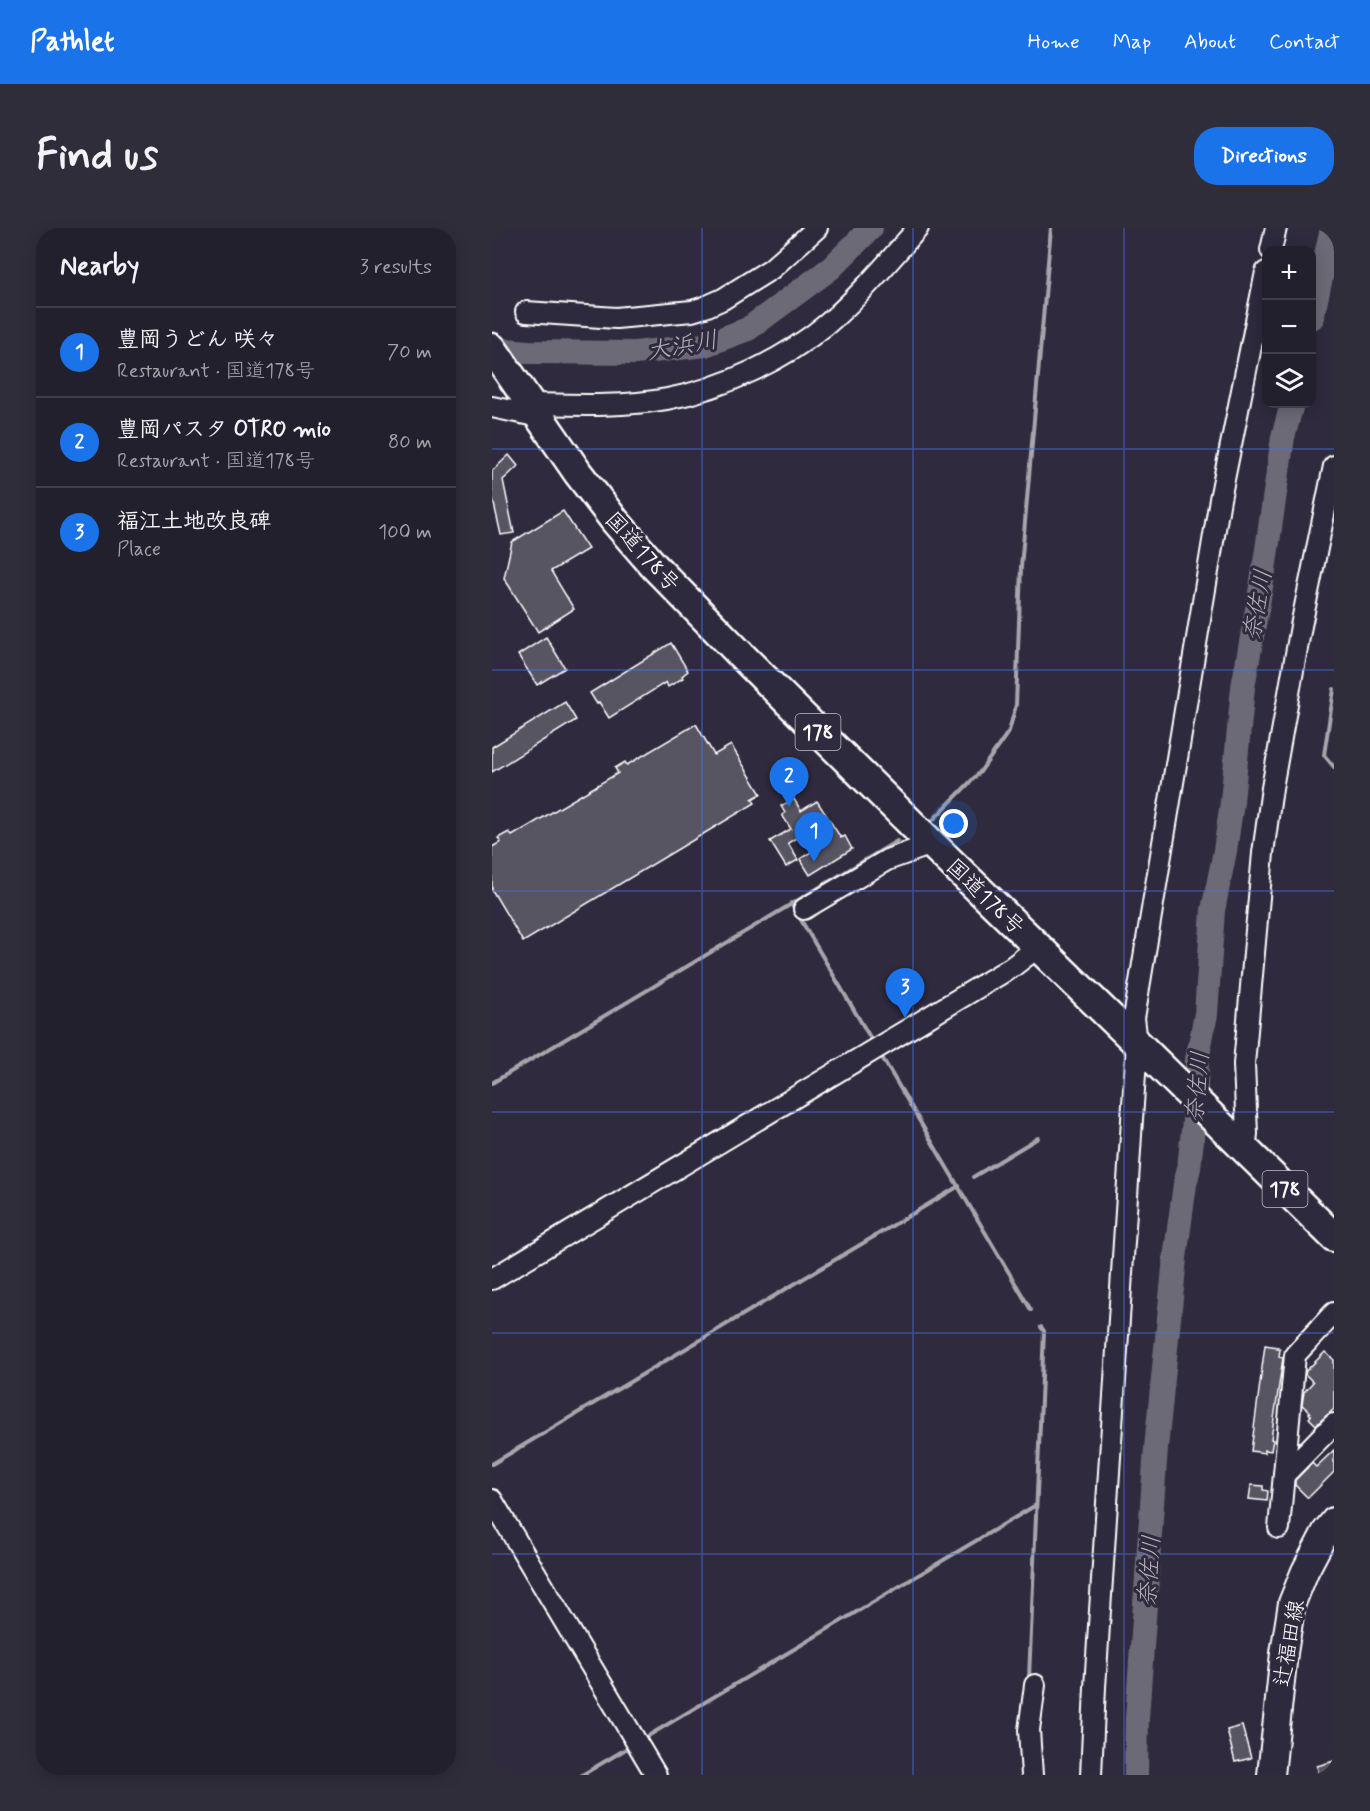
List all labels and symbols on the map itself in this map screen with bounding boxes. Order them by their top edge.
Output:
water label: 大浜川 [644,325,720,368]
street label: 国道178号 [598,506,685,598]
water label: 奈佐川 [1237,567,1280,643]
road number: 178 [796,714,840,750]
pin: 2 [770,758,808,807]
your location [939,809,968,838]
pin: 1 [794,812,834,862]
street label: 国道178号 [939,853,1030,942]
pin: 3 [886,968,924,1018]
water label: 奈佐川 [1180,1050,1217,1124]
road number: 178 [1262,1171,1308,1207]
water label: 奈佐川 [1133,1534,1168,1608]
street label: 辻福田線 [1269,1598,1311,1689]

